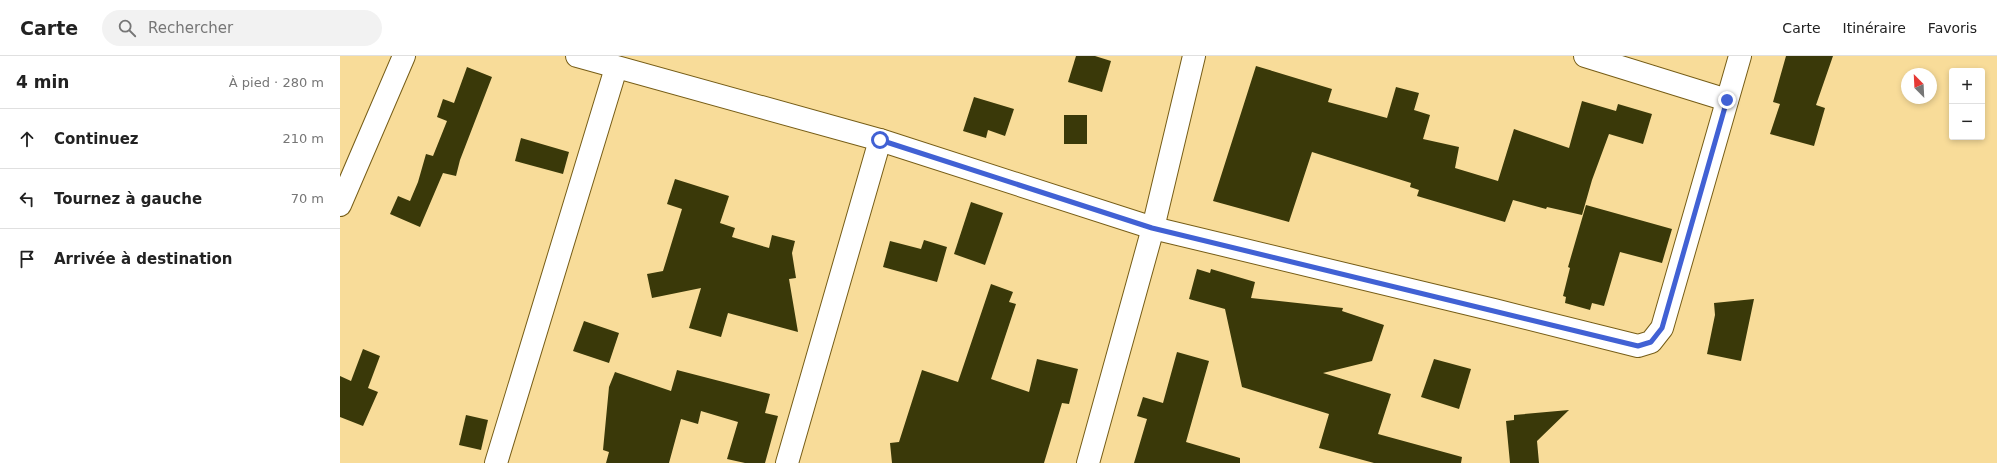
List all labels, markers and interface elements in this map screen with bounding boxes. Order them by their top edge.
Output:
search box [102,10,382,46]
text: Carte [20,17,78,39]
icon: search [116,17,138,39]
text: Rechercher [148,19,233,37]
text: Carte [1782,20,1821,36]
text: Itinéraire [1843,20,1906,36]
text: Favoris [1928,20,1977,36]
north arrow [1901,68,1937,104]
map controls [1949,68,1985,140]
button: + [1949,68,1985,104]
text: 4 min [16,72,69,92]
text: À pied · 280 m [229,75,324,90]
route end [1718,91,1736,109]
button: − [1949,104,1985,140]
icon: ahead [16,128,38,150]
text: Continuez [54,130,139,148]
text: 210 m [282,131,324,146]
route start [871,131,889,149]
icon: left [16,188,38,210]
text: Tournez à gauche [54,190,202,208]
text: 70 m [291,191,324,206]
icon: arrive [16,248,38,270]
text: Arrivée à destination [54,250,232,268]

